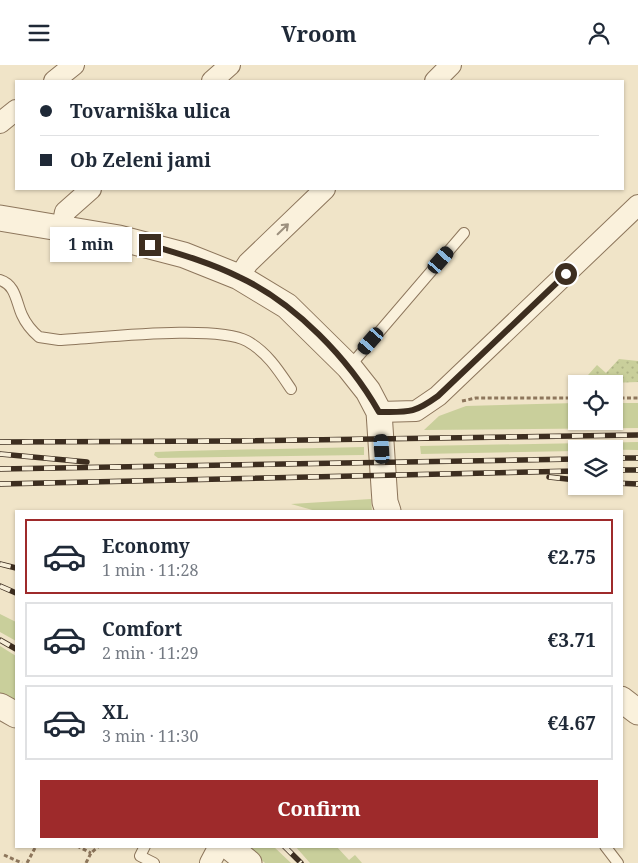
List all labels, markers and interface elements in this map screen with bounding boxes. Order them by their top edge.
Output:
text: Vroom [281,18,357,48]
icon: menu [25,19,53,47]
icon: person [585,19,613,47]
text: Tovarniška ulica [70,98,231,124]
text: Ob Zeleni jami [70,147,211,173]
one-way arrow [277,223,290,235]
callout: 1 min [50,227,132,263]
text: 1 min [68,233,114,255]
route end [139,234,161,256]
car [425,244,456,276]
route start [555,263,577,285]
car [355,325,386,357]
map controls [568,375,623,495]
button: locate [568,375,623,430]
car [373,434,390,464]
button: layers [568,440,623,495]
text: Economy [102,533,190,559]
icon: car [42,534,87,579]
text: €2.75 [548,544,596,570]
text: 1 min · 11:28 [102,559,198,581]
text: Comfort [102,616,182,642]
icon: car [42,617,87,662]
text: €3.71 [548,627,596,653]
text: 2 min · 11:29 [102,642,198,664]
text: XL [102,699,128,725]
icon: car [42,700,87,745]
text: €4.67 [548,710,596,736]
text: 3 min · 11:30 [102,725,198,747]
button: Confirm [40,780,598,838]

